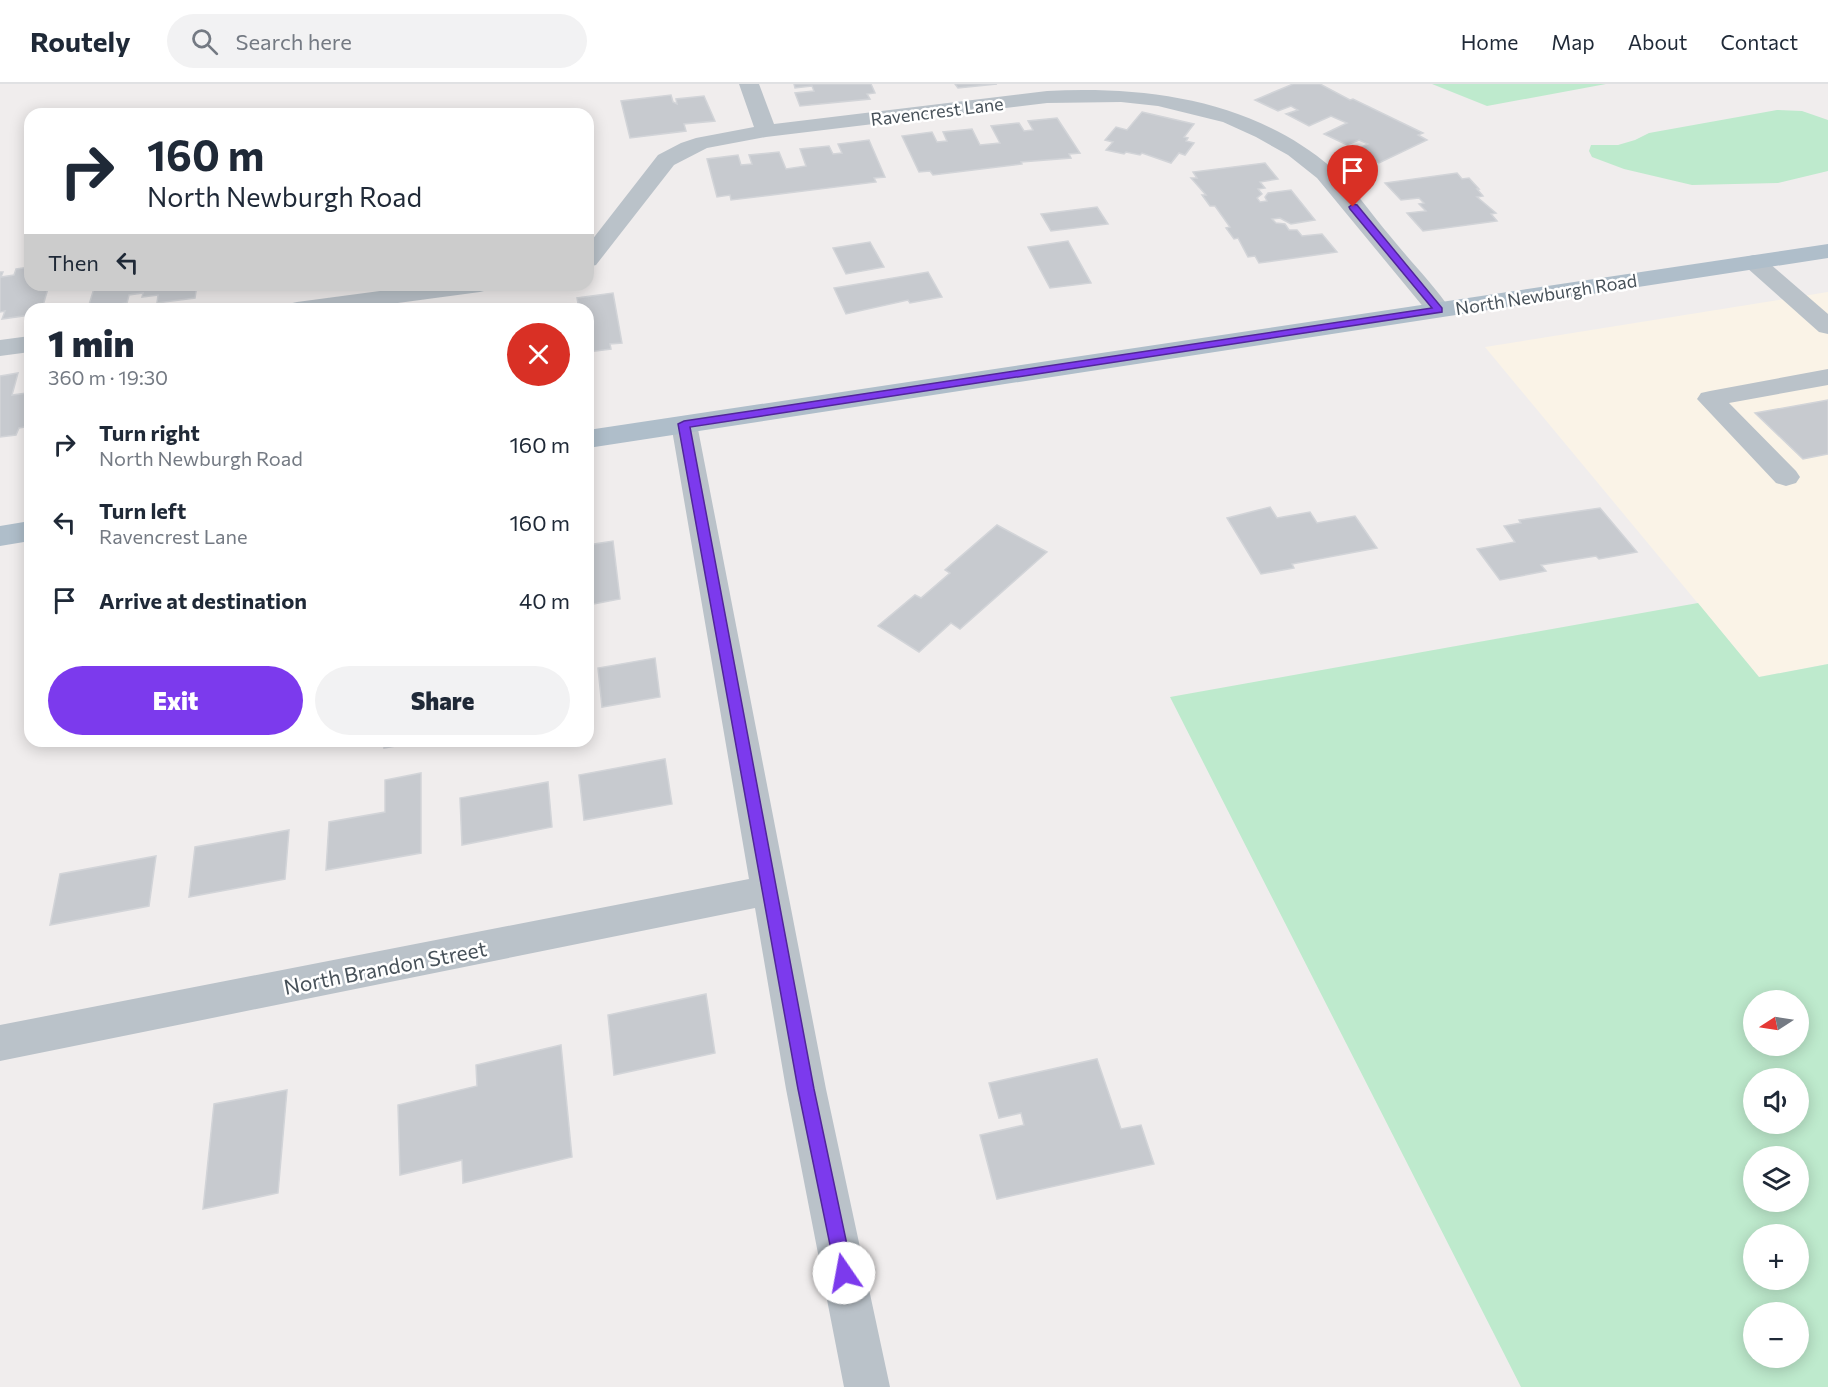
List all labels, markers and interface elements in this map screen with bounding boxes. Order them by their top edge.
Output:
search box [167,14,587,68]
text: Routely [30,24,131,58]
icon: search [188,25,221,58]
text: Search here [236,28,352,55]
text: Home [1461,29,1518,54]
text: Map [1551,29,1595,54]
text: About [1628,29,1687,54]
text: Contact [1720,29,1798,54]
street label: Ravencrest Lane [869,92,1005,130]
text: 160 m [147,128,265,180]
icon: right [48,132,126,210]
pin [1327,145,1378,207]
icon: arrive [1336,154,1369,187]
text: North Newburgh Road [147,180,422,213]
icon: left [111,246,144,279]
text: Then [48,249,99,276]
street label: North Newburgh Road [1454,269,1638,319]
text: 1 min [48,320,134,364]
button: close [507,323,570,386]
text: 360 m · 19:30 [48,365,168,389]
text: Turn right [99,419,200,446]
icon: right [48,428,81,461]
text: 160 m [509,431,570,458]
text: North Newburgh Road [99,446,303,470]
text: Turn left [99,497,186,524]
icon: left [48,506,81,539]
text: 160 m [509,509,570,536]
text: Ravencrest Lane [99,524,248,548]
icon: arrive [48,584,81,617]
text: Arrive at destination [99,587,307,614]
text: 40 m [519,587,570,614]
button: Exit [48,666,303,735]
button: Share [315,666,570,735]
street label: North Brandon Street [281,935,489,999]
north arrow [1743,990,1809,1056]
map controls [1743,990,1809,1368]
button: sound [1743,1068,1809,1134]
button: layers [1743,1146,1809,1212]
button: + [1743,1224,1809,1290]
position arrow [812,1241,876,1305]
button: − [1743,1302,1809,1368]

